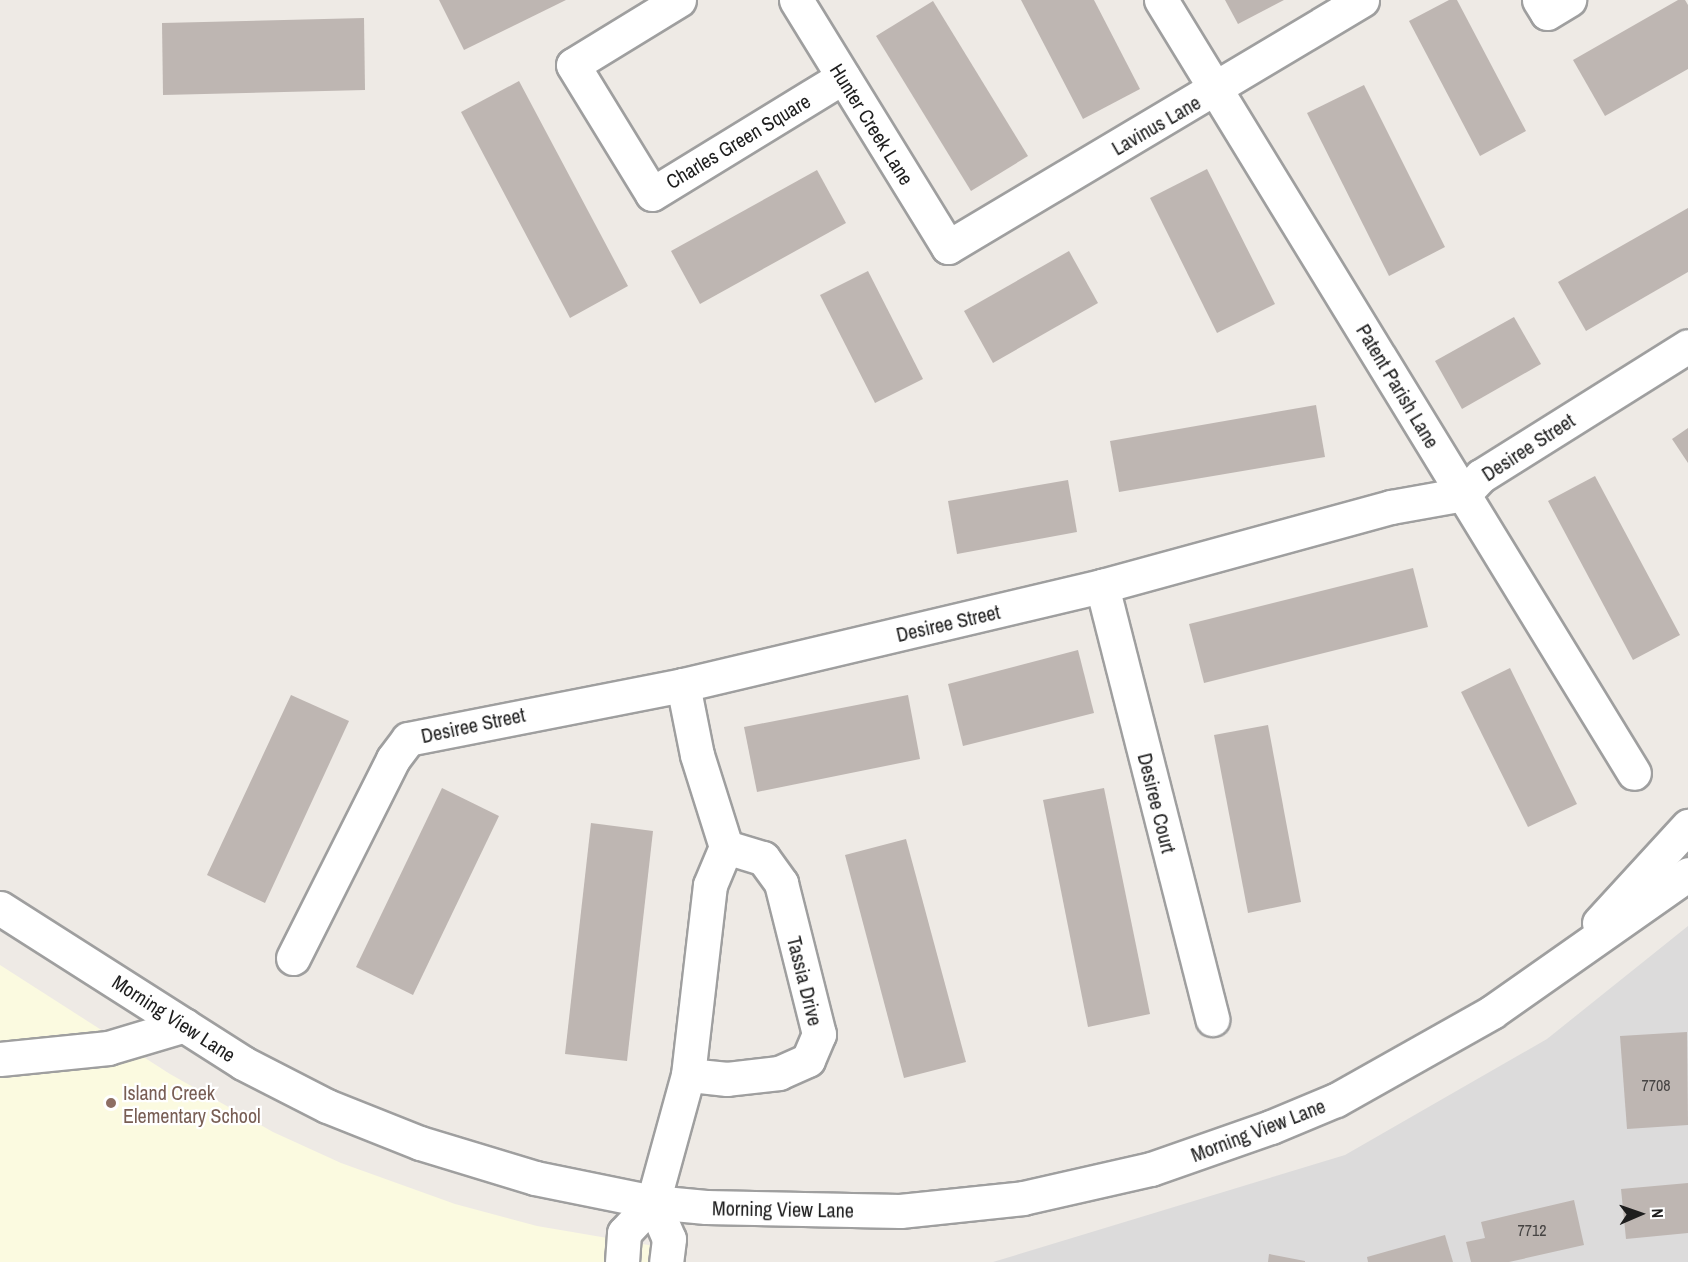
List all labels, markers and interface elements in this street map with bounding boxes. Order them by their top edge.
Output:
street label: Hunter Creek Lane [825,59,919,189]
street label: Charles Green Square [661,88,815,194]
street label: Lavinus Lane [1107,90,1205,160]
street label: Patent Parish Lane [1352,320,1444,452]
street label: Desiree Street [1477,408,1579,486]
street label: Desiree Street [894,599,1002,647]
street label: Desiree Street [419,702,527,748]
street label: Desiree Court [1133,751,1181,855]
street label: Tassia Drive [782,934,828,1028]
street label: Morning View Lane [108,969,240,1067]
house number: 7708 [1641,1075,1671,1095]
place label: Island Creek Elementary School [123,1080,261,1127]
street label: Morning View Lane [1187,1093,1329,1167]
marker: Island Creek Elementary School [104,1096,118,1110]
north arrow [1610,1184,1670,1244]
street label: Morning View Lane [712,1196,854,1222]
text: N [1647,1208,1669,1218]
house number: 7712 [1517,1220,1547,1240]

